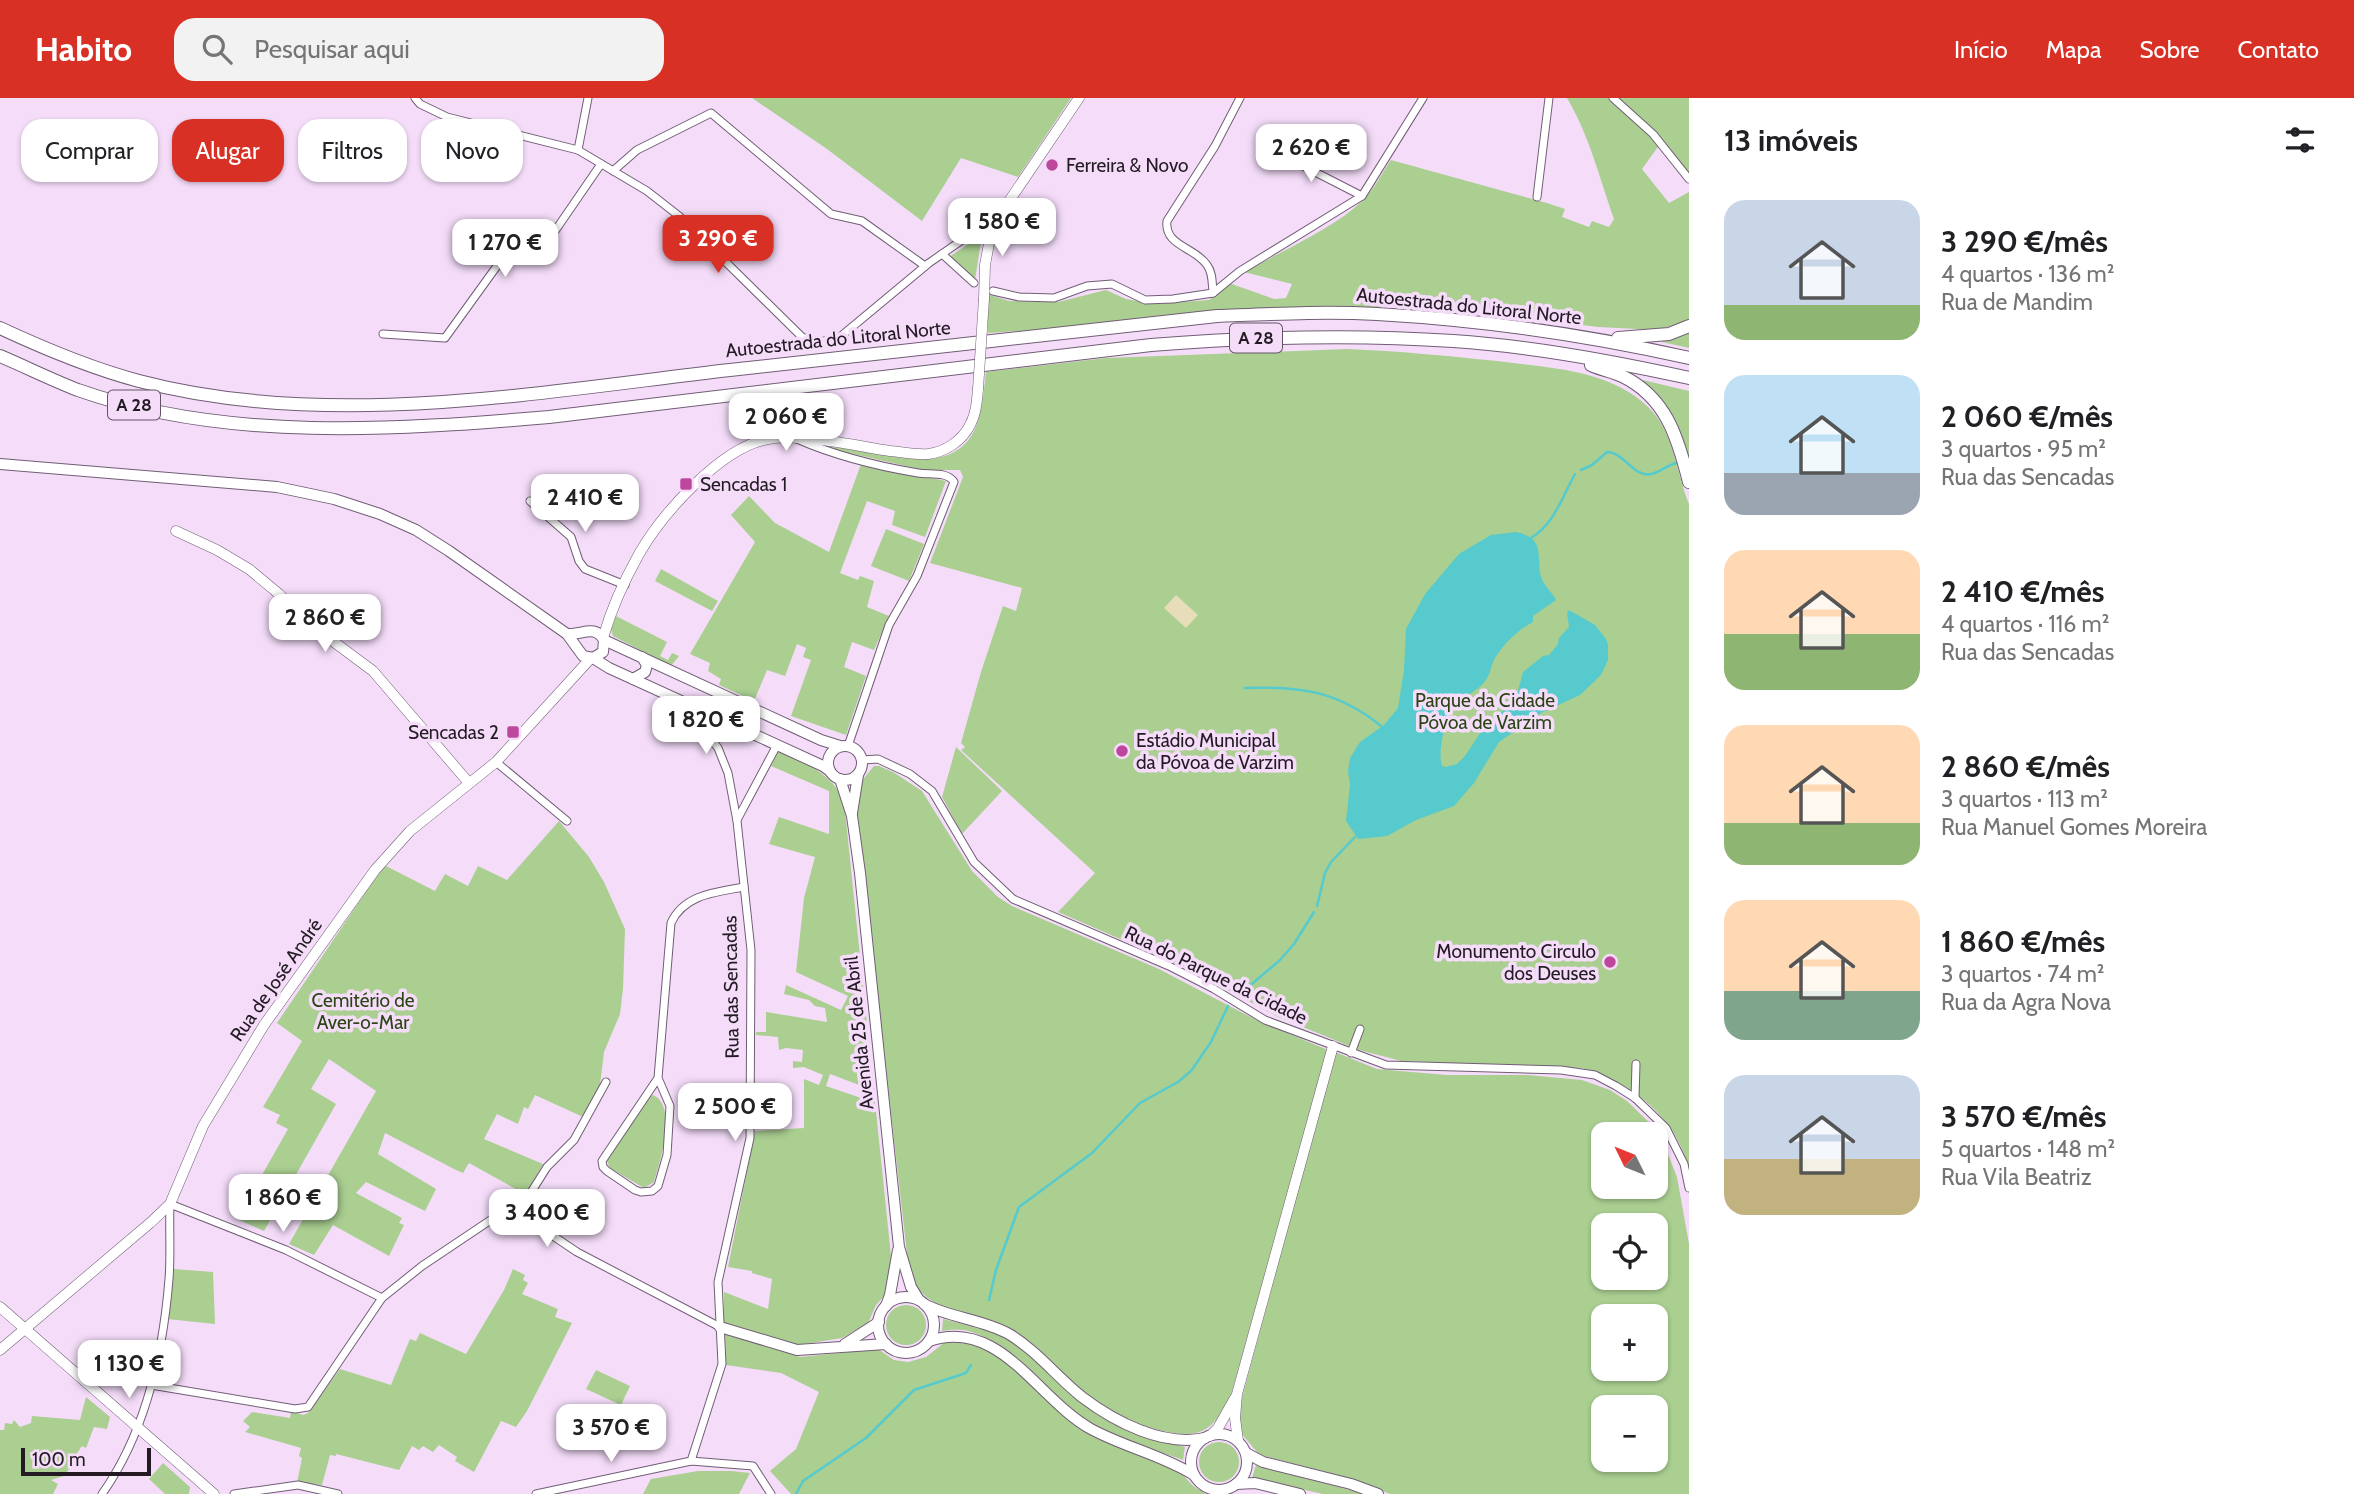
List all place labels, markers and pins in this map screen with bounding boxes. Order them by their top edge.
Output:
pin: 2 620 € [1246,125,1376,184]
place label: Ferreira & Novo [1066,154,1189,177]
marker: Ferreira & Novo [1044,157,1060,173]
pin: 1 580 € [937,198,1067,258]
pin: 3 290 € [653,216,783,275]
pin: 1 270 € [440,220,570,279]
pin: 2 060 € [721,394,851,453]
place label: Sencadas 1 [700,473,787,496]
pin: 2 410 € [520,474,650,534]
marker: Sencadas 1 [678,476,694,492]
pin: 2 860 € [260,594,390,654]
pin: 1 820 € [641,696,771,756]
place label: Sencadas 2 [408,721,499,744]
marker: Sencadas 2 [505,724,521,740]
place label: Estádio Municipal da Póvoa de Varzim [1136,729,1294,774]
marker: Estádio Municipal da Póvoa de Varzim [1114,743,1130,759]
place label: Monumento Circulo dos Deuses [1436,940,1596,985]
marker: Monumento Circulo dos Deuses [1602,954,1618,970]
pin: 2 500 € [670,1084,800,1143]
pin: 1 860 € [218,1174,348,1234]
pin: 3 400 € [482,1190,612,1249]
pin: 1 130 € [64,1340,194,1400]
pin: 3 570 € [546,1404,676,1464]

